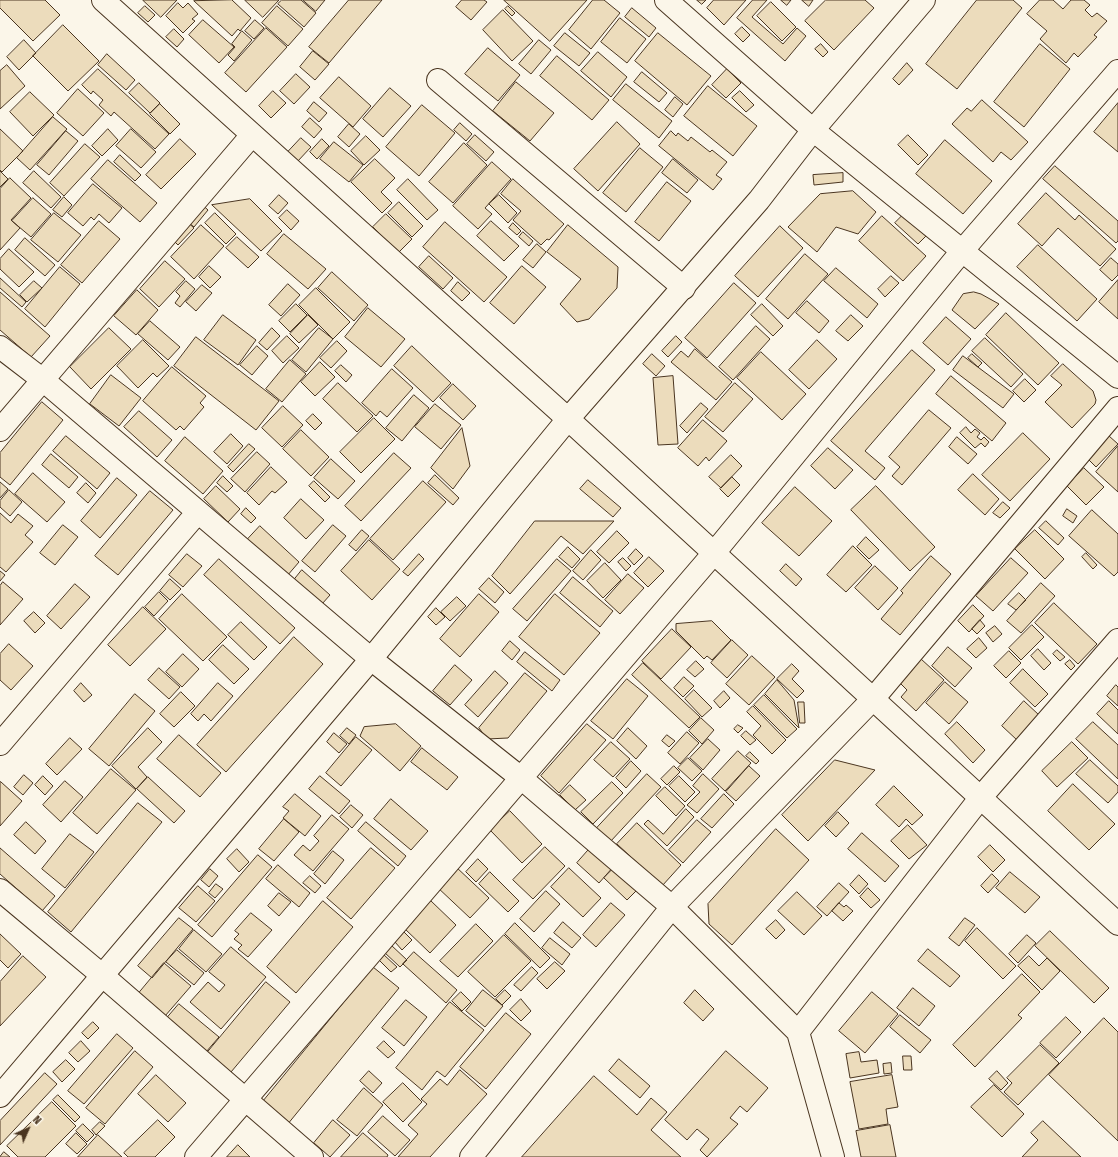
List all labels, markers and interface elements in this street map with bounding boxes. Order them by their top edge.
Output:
north arrow [8,1109,48,1149]
text: N [30,1113,44,1127]

